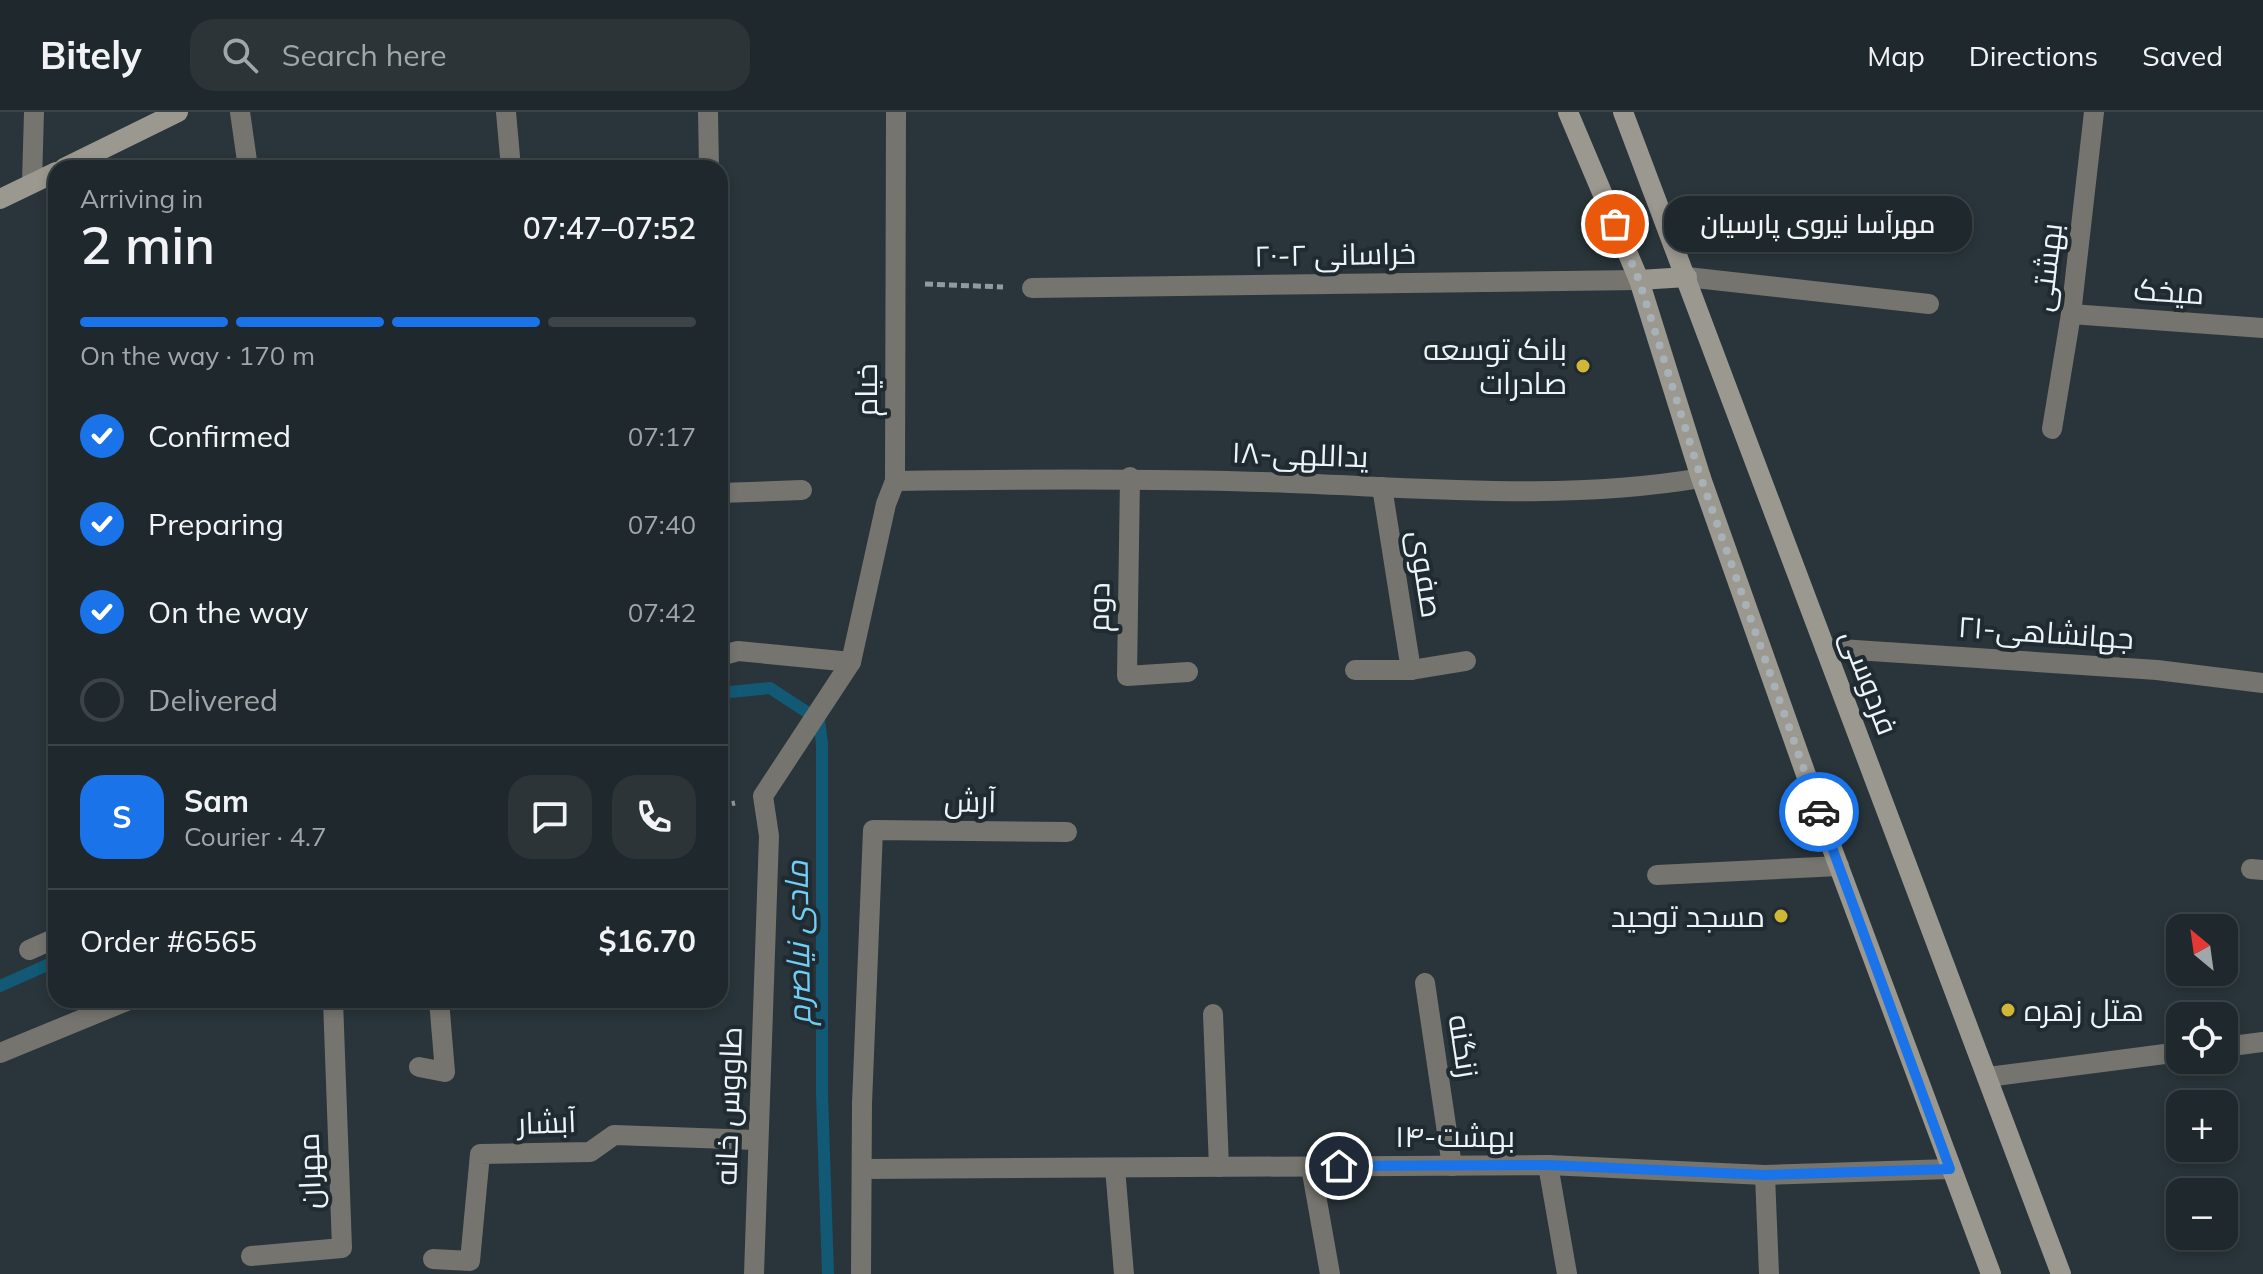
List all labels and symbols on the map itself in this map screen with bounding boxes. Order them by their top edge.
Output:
pin [1581,190,1649,258]
callout: مهرآسا نیروی پارسیان [1663,196,1971,252]
street label: بهشتی [2022,221,2070,313]
street label: ۲۰-خراسانی ۲ [1254,234,1416,274]
street label: میخک [2132,270,2206,312]
place label: بانک توسعه صادرات [1423,330,1567,402]
marker: بانک توسعه صادرات [1574,357,1592,375]
street label: خیام [847,363,887,417]
street label: ۱۸-یداللهی [1231,433,1369,475]
street label: صفوی [1400,528,1452,620]
street label: دوم [1079,582,1119,632]
street label: ۲۱-جهانشاهی [1957,607,2135,657]
street label: فردوسی [1833,624,1907,740]
courier [1779,772,1859,852]
street label: آرش [944,782,996,820]
water label: مادی نیاصرم [776,860,821,1027]
place label: مسجد توحید [1611,897,1765,935]
marker: مسجد توحید [1772,907,1790,925]
north arrow [2166,914,2238,986]
place label: هتل زهره [2024,991,2144,1029]
marker: هتل زهره [1999,1001,2017,1019]
street label: زنگنه [1440,1012,1488,1080]
street label: طاووس خانه [706,1026,750,1186]
street label: آبشار [515,1102,577,1142]
street label: ۱۴-بهشت [1395,1117,1515,1155]
street label: مهران [289,1132,329,1210]
pin [1305,1132,1373,1200]

